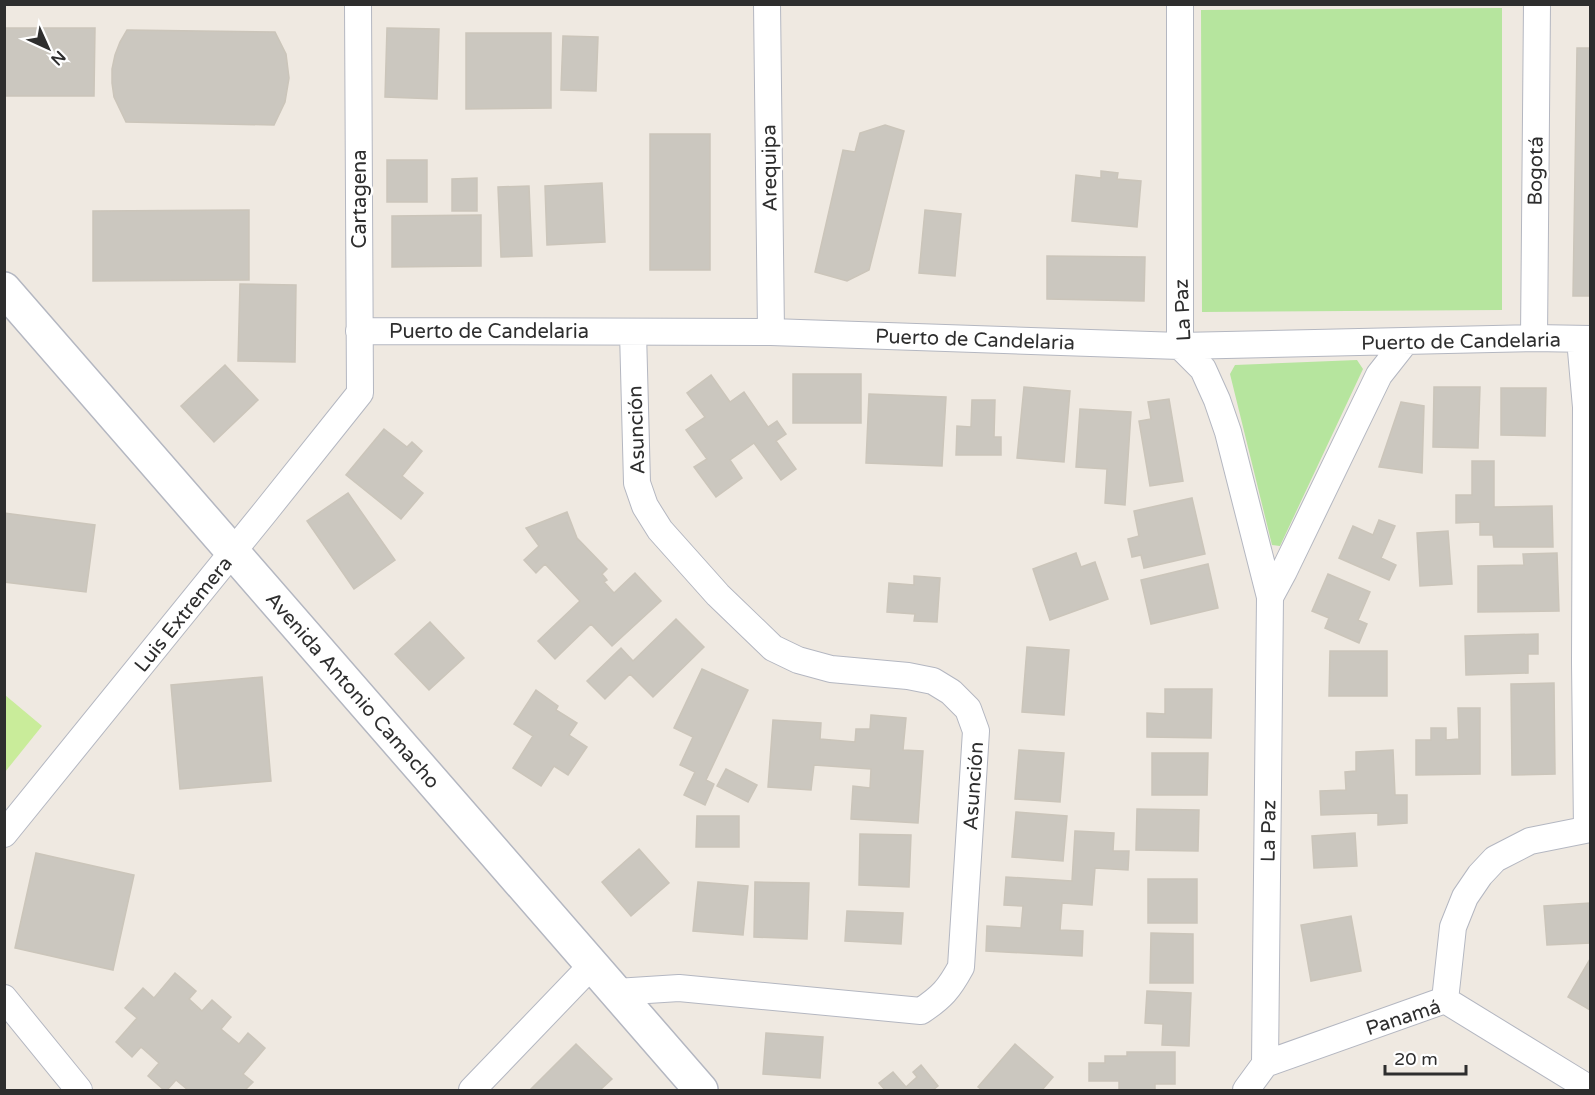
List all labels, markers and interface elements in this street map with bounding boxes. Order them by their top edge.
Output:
north arrow [18,18,78,78]
text: N [46,46,70,70]
street label: Arequipa [757,124,783,212]
street label: Bogotá [1523,136,1549,206]
street label: Cartagena [348,149,372,249]
street label: La Paz [1169,278,1197,342]
street label: Puerto de Candelaria [389,320,589,344]
street label: Puerto de Candelaria [875,325,1075,355]
street label: Puerto de Candelaria [1361,328,1561,356]
street label: Asunción [623,385,651,475]
street label: Luis Extremera [130,552,238,677]
street label: Avenida Antonio Camacho [260,587,444,794]
street label: Asunción [959,741,989,831]
street label: La Paz [1256,800,1282,862]
street label: Panamá [1363,995,1444,1041]
scale bar [1385,1038,1466,1076]
text: 20 m [1394,1048,1438,1070]

